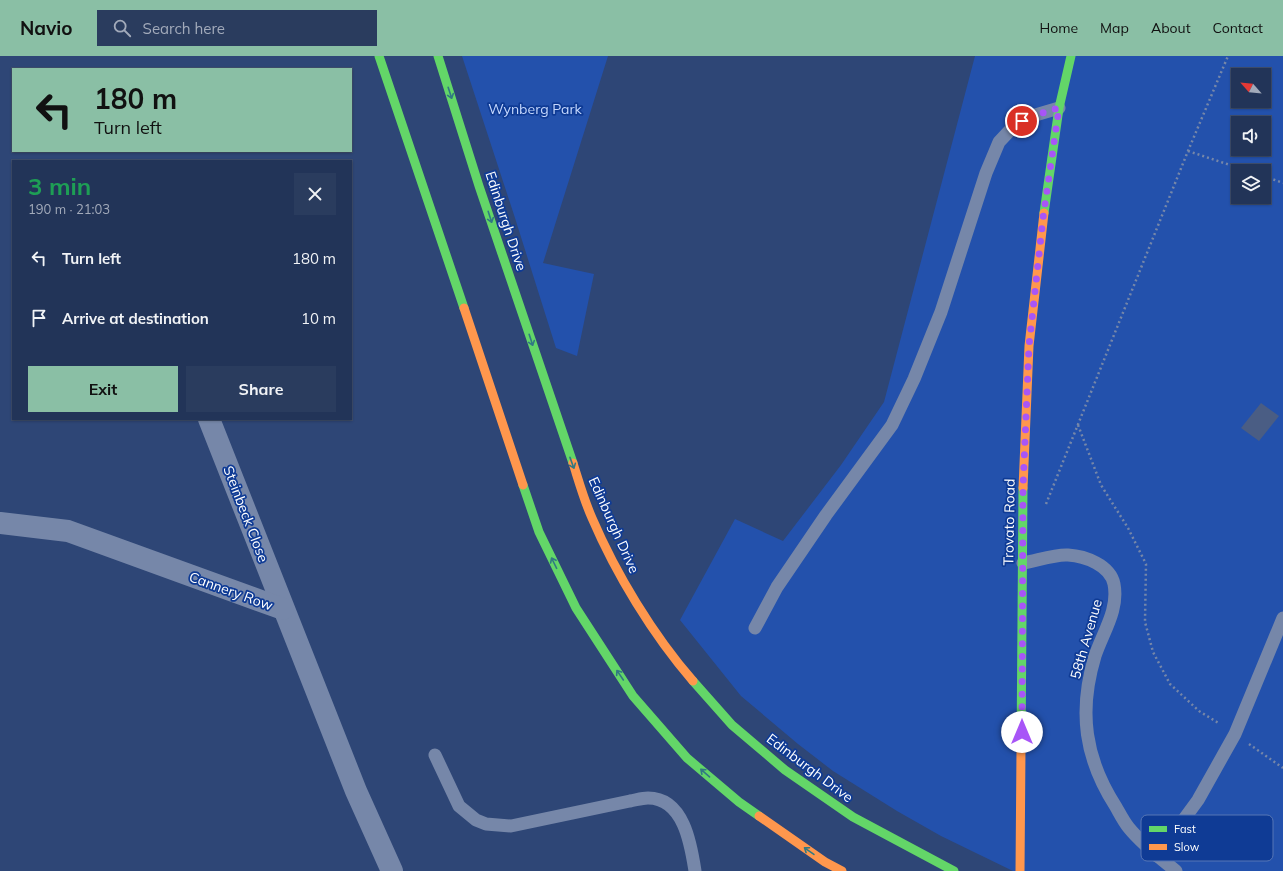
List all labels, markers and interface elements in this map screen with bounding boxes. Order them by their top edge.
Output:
search box [97,10,377,46]
text: Navio [20,16,73,40]
icon: search [111,17,133,39]
text: Search here [143,19,225,38]
text: Home [1039,19,1078,37]
text: Map [1100,19,1129,37]
text: About [1151,19,1191,37]
text: Contact [1213,19,1263,37]
north arrow [1231,68,1271,108]
map controls [1231,68,1271,204]
text: 180 m [94,81,177,116]
icon: left [28,84,80,136]
one-way arrow [447,87,454,100]
park label: Wynberg Park [488,100,582,118]
pin [1005,104,1039,138]
icon: arrive [1011,110,1033,132]
text: Turn left [94,116,162,139]
button: sound [1231,116,1271,156]
button: layers [1231,164,1271,204]
street label: Edinburgh Drive [481,169,531,273]
text: 3 min [28,171,91,201]
button: close [294,173,336,215]
text: 190 m · 21:03 [28,201,110,217]
one-way arrow [486,211,494,223]
icon: left [28,247,50,269]
text: Turn left [62,249,121,268]
text: 180 m [292,249,336,268]
icon: arrive [28,307,50,329]
text: Arrive at destination [62,309,209,328]
text: 10 m [301,309,336,328]
one-way arrow [528,334,535,347]
button: Exit [28,366,178,412]
button: Share [186,366,336,412]
one-way arrow [569,457,576,470]
street label: Steinbeck Close [219,463,273,565]
street label: Edinburgh Drive [585,474,643,576]
street label: Trovato Road [999,478,1019,566]
one-way arrow [550,558,557,570]
street label: Cannery Row [187,568,275,614]
street label: 58th Avenue [1066,597,1106,681]
one-way arrow [616,670,624,681]
position arrow [1001,711,1043,753]
street label: Edinburgh Drive [763,730,857,806]
one-way arrow [700,769,710,778]
legend [1141,815,1273,861]
text: Fast [1174,822,1196,836]
text: Slow [1174,840,1200,854]
one-way arrow [804,847,815,855]

